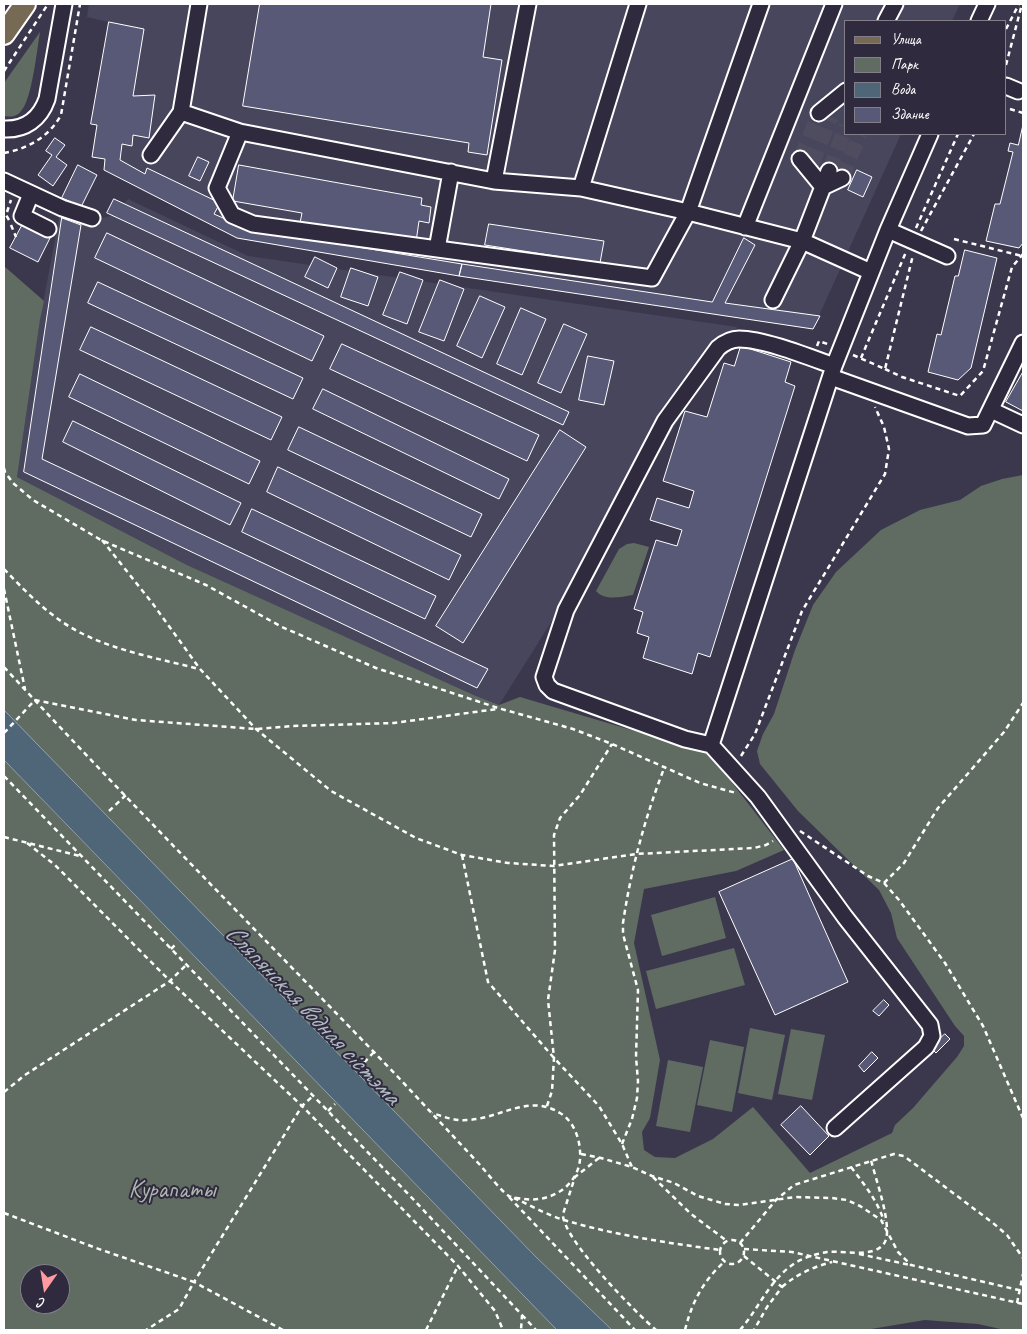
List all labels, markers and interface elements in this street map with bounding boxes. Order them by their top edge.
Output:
legend [844,20,1007,135]
text: Улица [891,30,921,49]
text: Парк [891,55,918,74]
text: Вода [891,80,915,99]
text: Здание [891,105,929,124]
water label: Сляпянская водная сістэма [218,918,406,1112]
park label: Курапаты [129,1175,215,1205]
north arrow [20,1264,70,1314]
text: С [36,1294,47,1312]

